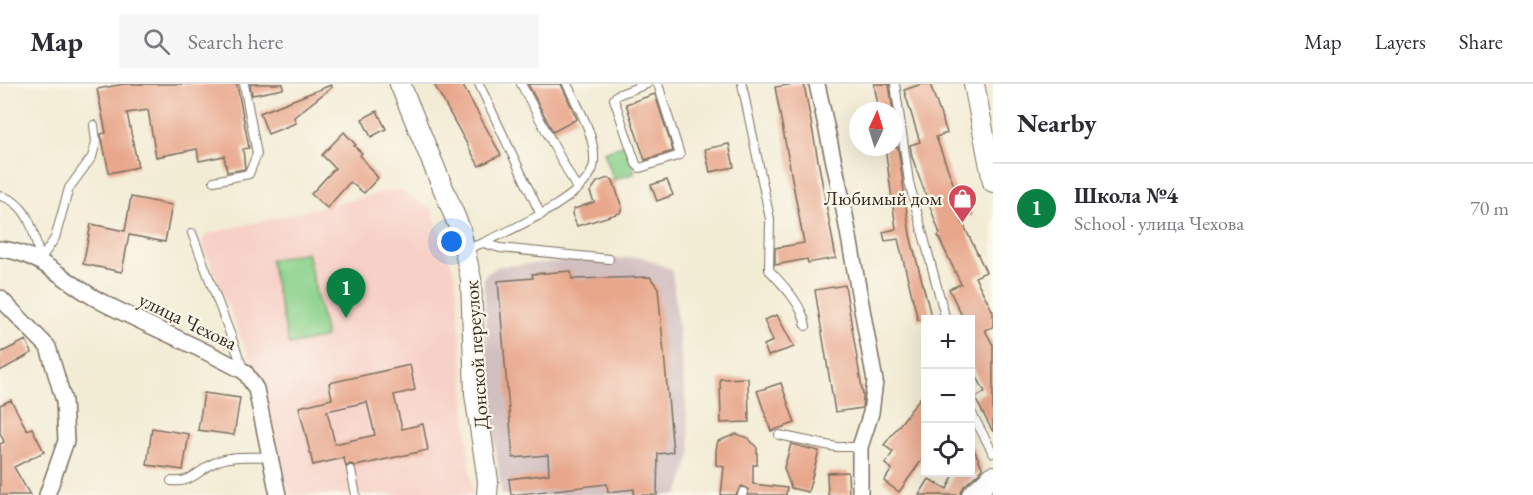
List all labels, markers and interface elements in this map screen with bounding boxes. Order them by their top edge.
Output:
search box [119,14,539,68]
text: Map [30,23,83,59]
icon: search [140,25,173,58]
text: Search here [188,27,283,56]
text: Map [1304,28,1342,55]
text: Layers [1375,28,1426,55]
text: Share [1459,28,1503,55]
north arrow [849,102,903,156]
text: Nearby [1017,106,1097,140]
text: Школа №4 [1074,181,1178,210]
shop icon: Любимый дом [947,182,979,224]
place label: Любимый дом [824,185,942,211]
text: 1 [1031,195,1042,221]
text: 70 m [1470,195,1509,221]
text: School · улица Чехова [1074,210,1244,236]
your location [437,227,466,256]
pin: 1 [326,268,366,318]
street label: Донской переулок [458,279,494,430]
street label: улица Чехова [135,286,241,356]
map controls [921,315,975,477]
button: + [921,315,975,369]
button: − [921,369,975,423]
button: locate [921,423,975,477]

